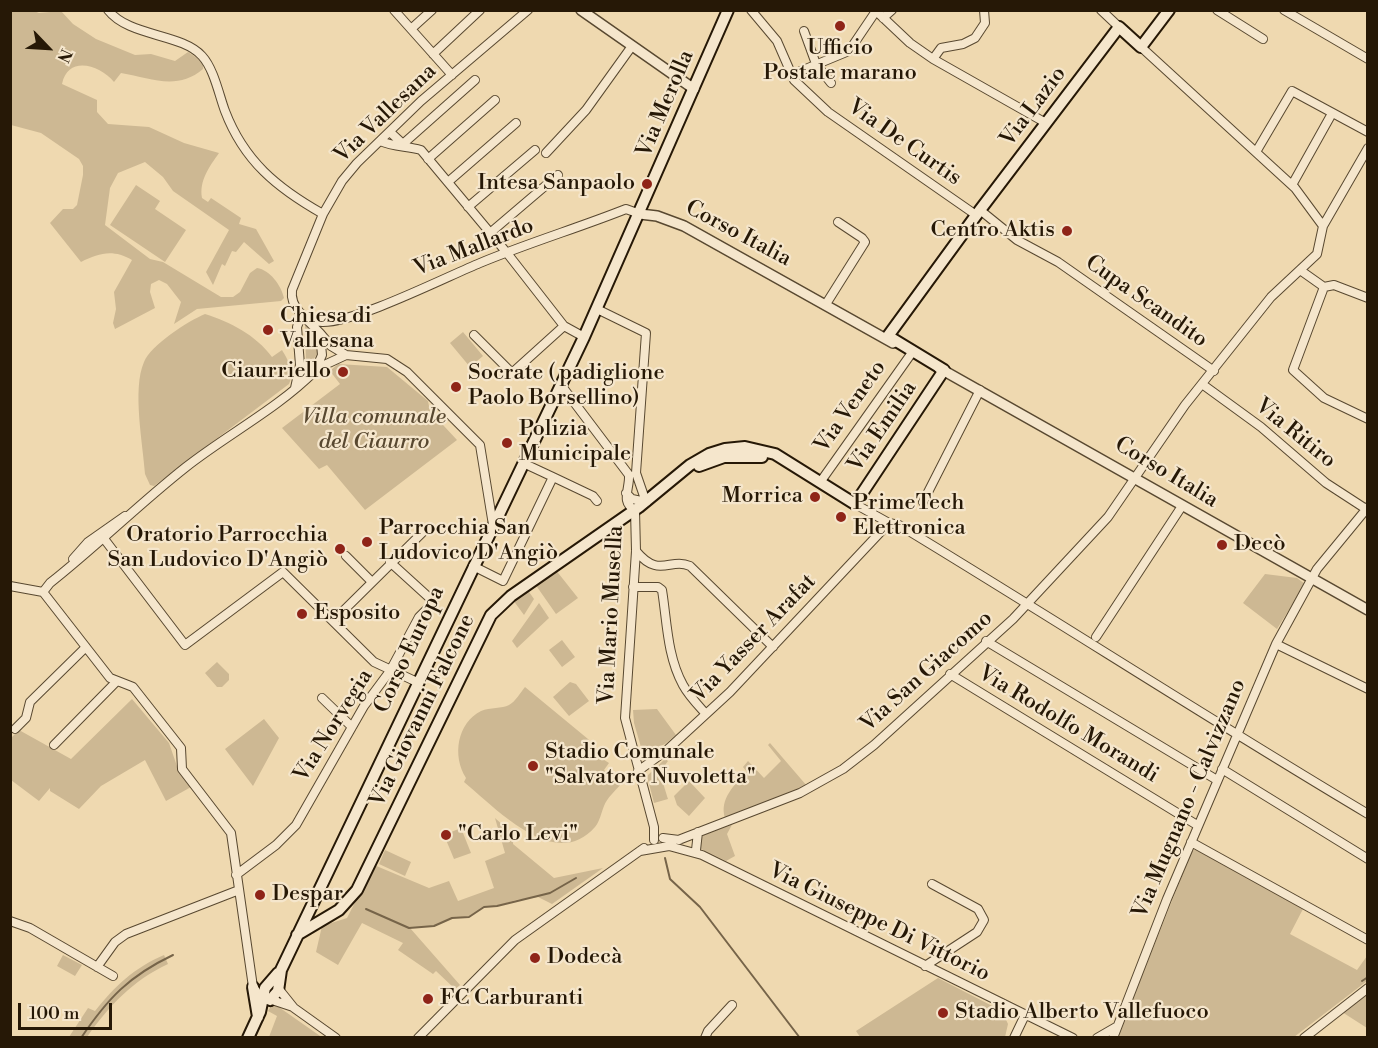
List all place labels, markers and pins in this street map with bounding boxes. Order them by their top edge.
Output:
marker: Ufficio Postale marano [833,19,847,33]
place label: Ufficio Postale marano [763,36,917,88]
place label: Intesa Sanpaolo [478,171,635,197]
marker: Intesa Sanpaolo [640,177,654,191]
place label: Centro Aktis [930,218,1055,244]
marker: Centro Aktis [1060,224,1074,238]
place label: Chiesa di Vallesana [280,304,374,356]
marker: Chiesa di Vallesana [261,323,275,337]
place label: Ciaurriello [221,359,331,385]
place label: Socrate ( padiglione Paolo Borsellino) [468,361,665,412]
marker: Ciaurriello [336,365,350,379]
marker: Socrate ( padiglione Paolo Borsellino) [449,380,463,394]
place label: Polizia Municipale [519,417,631,469]
marker: Polizia Municipale [500,436,514,450]
place label: Morrica [722,484,803,510]
marker: Morrica [808,490,822,504]
place label: PrimeTech Elettronica [853,491,966,542]
marker: PrimeTech Elettronica [834,510,848,524]
place label: Parrocchia San Ludovico D'Angiò [379,516,558,568]
place label: Oratorio Parrocchia San Ludovico D'Angiò [108,523,328,574]
place label: Decò [1234,532,1286,558]
marker: Parrocchia San Ludovico D'Angiò [360,535,374,549]
marker: Decò [1215,538,1229,552]
marker: Oratorio Parrocchia San Ludovico D'Angiò [333,542,347,556]
place label: Esposito [314,601,400,627]
marker: Esposito [295,607,309,621]
place label: Stadio Comunale "Salvatore Nuvoletta" [545,740,756,792]
marker: Stadio Comunale "Salvatore Nuvoletta" [526,759,540,773]
place label: "Carlo Levi" [458,822,578,848]
marker: "Carlo Levi" [439,828,453,842]
place label: Despar [272,882,343,908]
marker: Despar [253,888,267,902]
place label: Dodecà [547,945,622,971]
marker: Dodecà [528,951,542,965]
place label: FC Carburanti [440,986,583,1012]
marker: FC Carburanti [421,992,435,1006]
place label: Stadio Alberto Vallefuoco [955,1000,1209,1026]
marker: Stadio Alberto Vallefuoco [936,1006,950,1020]

